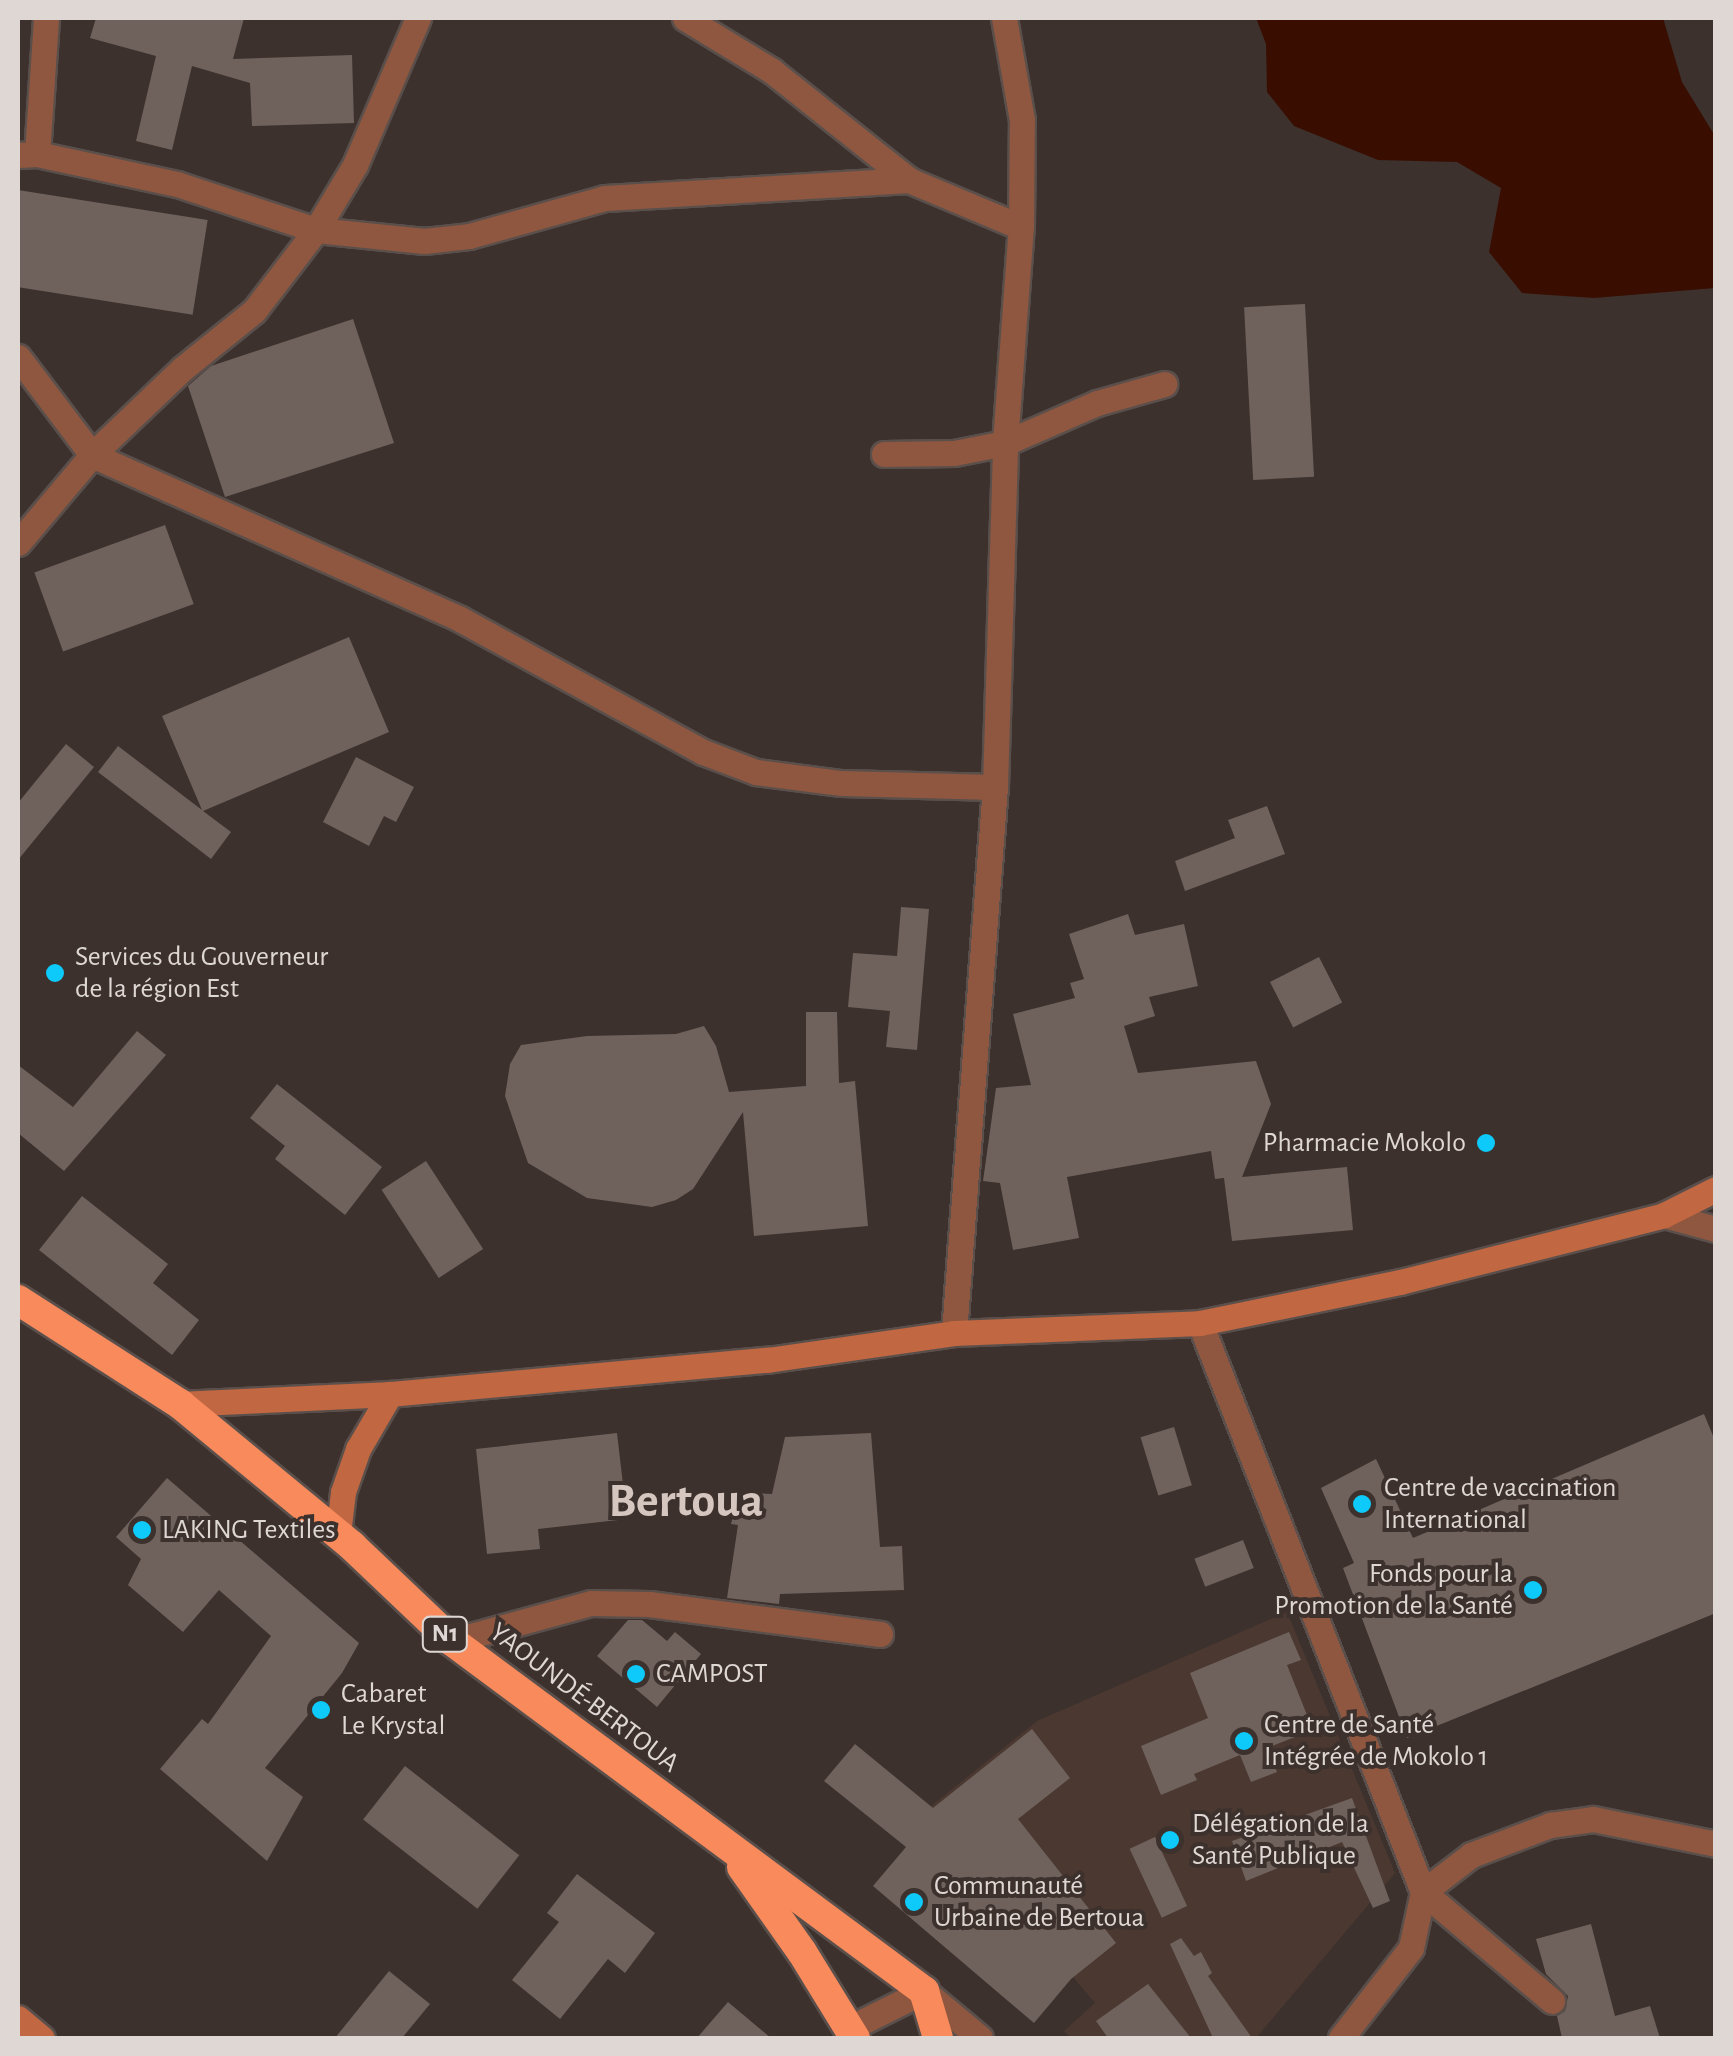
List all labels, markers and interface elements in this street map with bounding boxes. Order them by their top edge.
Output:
place label: Services du Gouverneur de la région Est [75,940,328,1006]
marker: Services du Gouverneur de la région Est [44,962,66,984]
place label: Pharmacie Mokolo [1263,1126,1466,1160]
marker: Pharmacie Mokolo [1475,1132,1497,1154]
place label: Centre de vaccination International [1384,1471,1617,1537]
district label: Bertoua [609,1474,763,1532]
marker: Centre de vaccination International [1349,1491,1375,1517]
place label: LAKING Textiles [162,1513,336,1547]
marker: LAKING Textiles [131,1519,153,1541]
place label: Fonds pour la Promotion de la Santé [1274,1557,1513,1623]
marker: Fonds pour la Promotion de la Santé [1522,1579,1544,1601]
road number: N1 [420,1614,470,1654]
street label: YAOUNDÉ-BERTOUA [483,1616,685,1780]
place label: CAMPOST [656,1657,768,1691]
marker: CAMPOST [625,1663,647,1685]
place label: Cabaret Le Krystal [341,1677,445,1743]
marker: Cabaret Le Krystal [310,1699,332,1721]
place label: Centre de Santé Intégrée de Mokolo 1 [1264,1708,1488,1774]
marker: Centre de Santé Intégrée de Mokolo 1 [1233,1730,1255,1752]
place label: Délégation de la Santé Publique [1192,1807,1369,1873]
marker: Délégation de la Santé Publique [1157,1827,1183,1853]
place label: Communauté Urbaine de Bertoua [934,1869,1144,1935]
marker: Communauté Urbaine de Bertoua [903,1891,925,1913]

